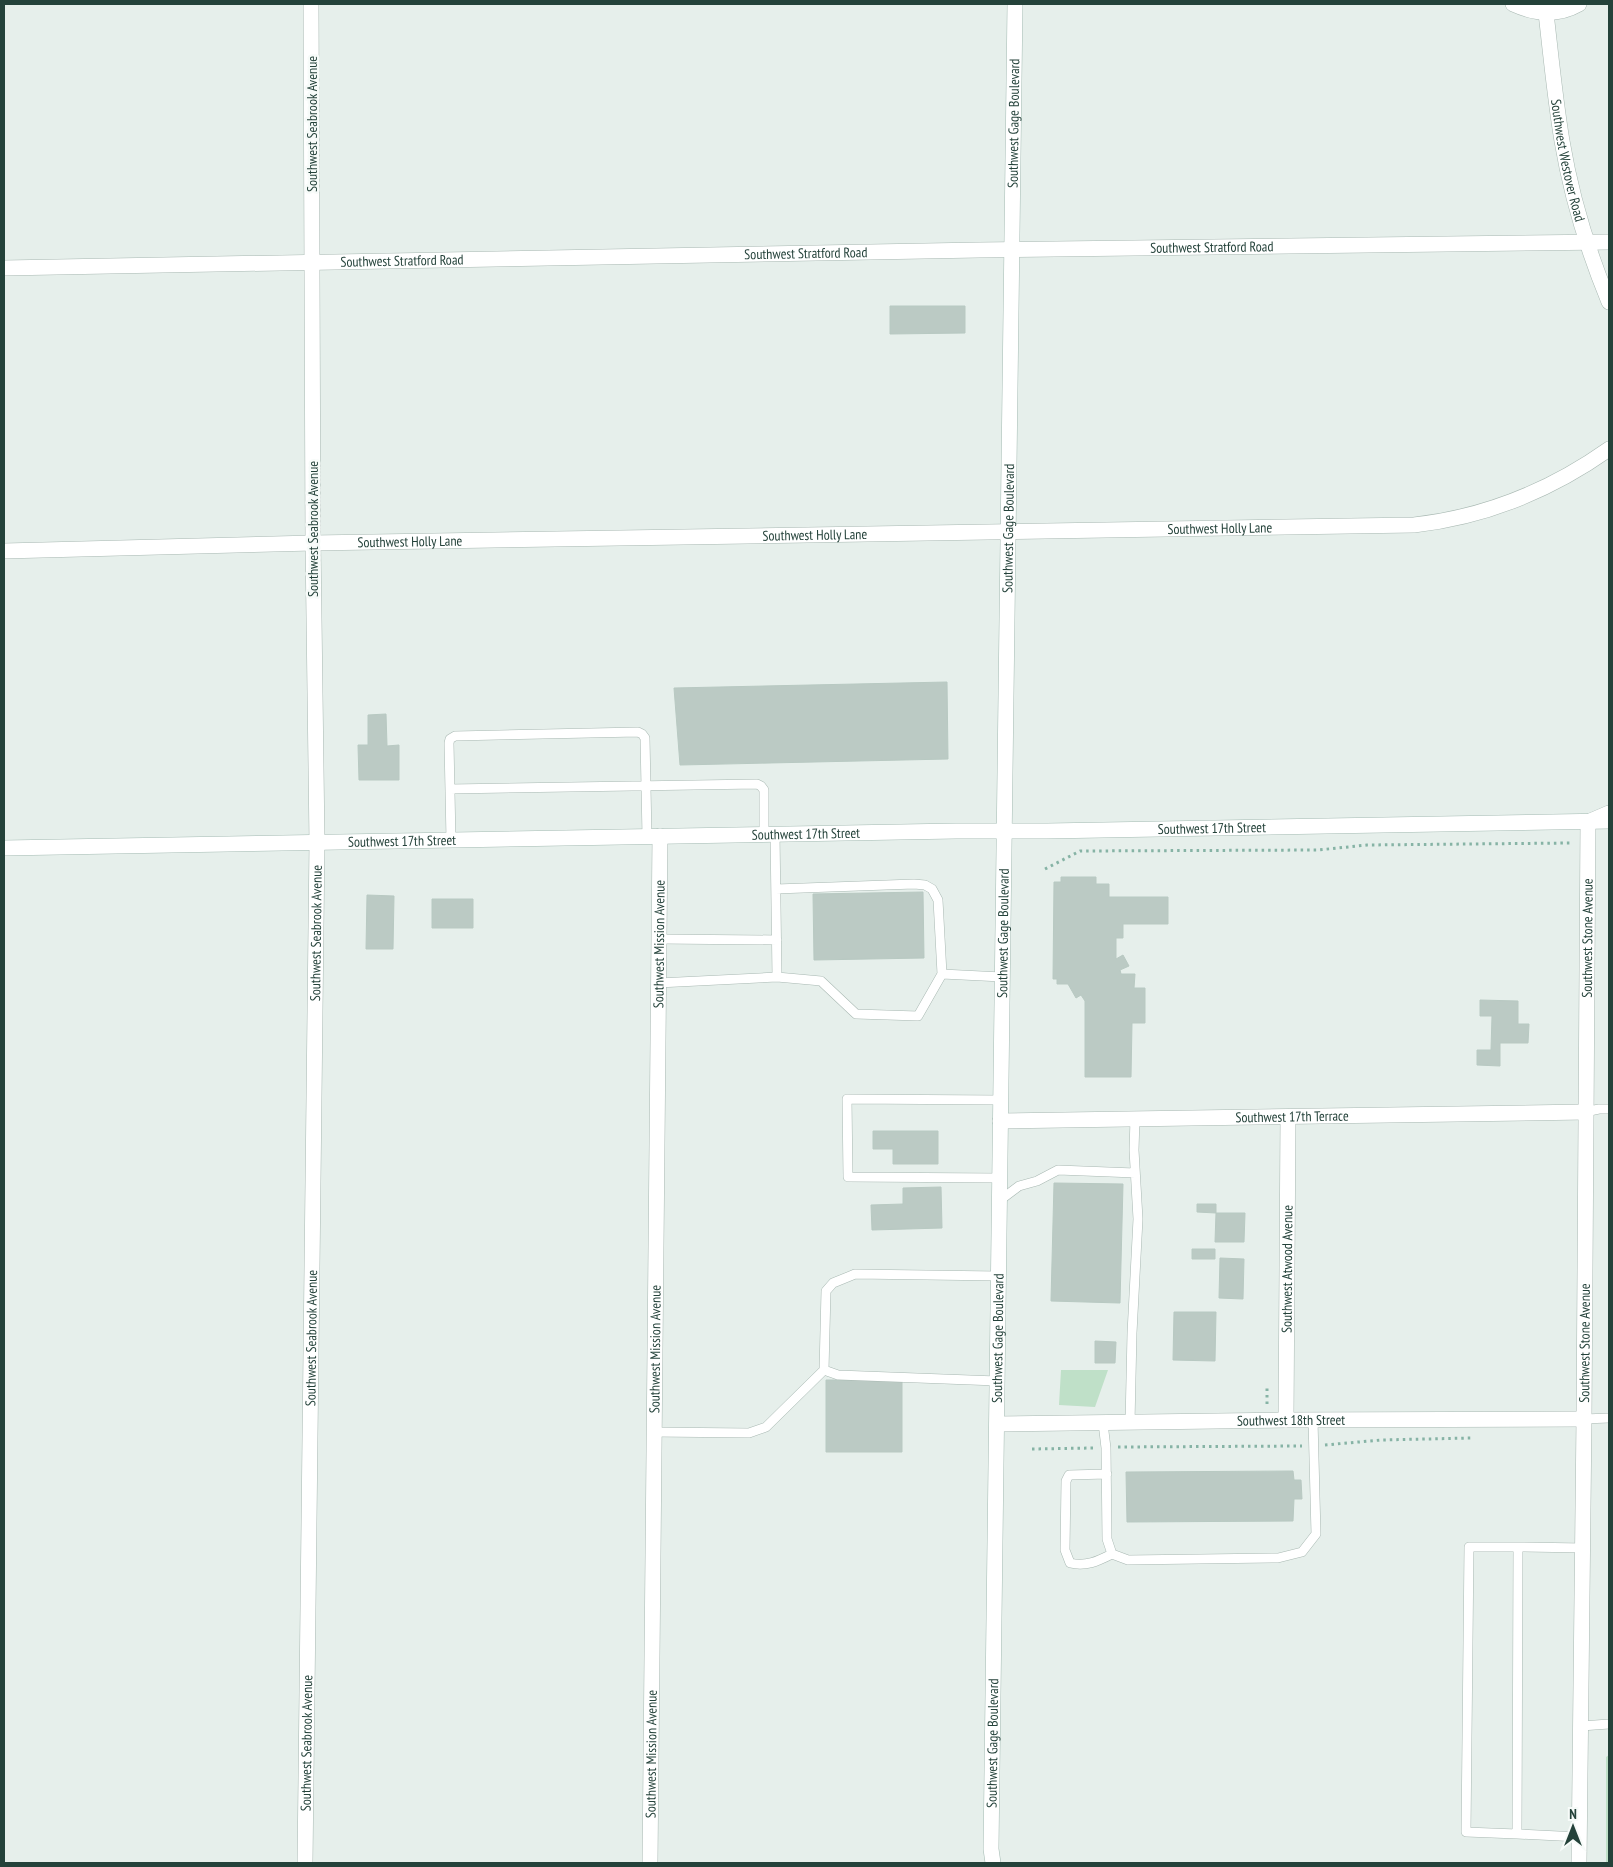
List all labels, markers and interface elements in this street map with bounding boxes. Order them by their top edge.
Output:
street label: Southwest Seabrook Avenue [303,56,321,192]
street label: Southwest Gage Boulevard [1004,58,1023,188]
street label: Southwest Westover Road [1547,98,1589,224]
street label: Southwest Stratford Road [1150,237,1274,257]
street label: Southwest Stratford Road [744,243,868,263]
street label: Southwest Stratford Road [340,251,464,271]
street label: Southwest Seabrook Avenue [304,461,322,597]
street label: Southwest Gage Boulevard [998,463,1018,593]
street label: Southwest Holly Lane [1167,518,1273,538]
street label: Southwest Holly Lane [762,525,868,545]
street label: Southwest Holly Lane [357,532,463,551]
street label: Southwest 17th Street [1158,818,1266,838]
street label: Southwest 17th Street [752,824,860,844]
street label: Southwest 17th Street [348,831,456,851]
street label: Southwest Seabrook Avenue [306,865,326,1001]
street label: Southwest Gage Boulevard [993,868,1013,998]
street label: Southwest Stone Avenue [1578,878,1597,998]
street label: Southwest Mission Avenue [649,880,669,1008]
street label: Southwest 17th Terrace [1235,1107,1349,1126]
street label: Southwest Atwood Avenue [1278,1205,1296,1333]
street label: Southwest Seabrook Avenue [301,1270,321,1406]
street label: Southwest Gage Boulevard [988,1273,1007,1403]
street label: Southwest Stone Avenue [1575,1283,1594,1403]
street label: Southwest Mission Avenue [645,1285,665,1413]
street label: Southwest 18th Street [1237,1411,1345,1430]
street label: Southwest Seabrook Avenue [297,1675,316,1811]
street label: Southwest Gage Boulevard [983,1678,1002,1808]
street label: Southwest Mission Avenue [641,1689,661,1818]
north arrow [1548,1802,1598,1852]
text: N [1569,1805,1577,1823]

